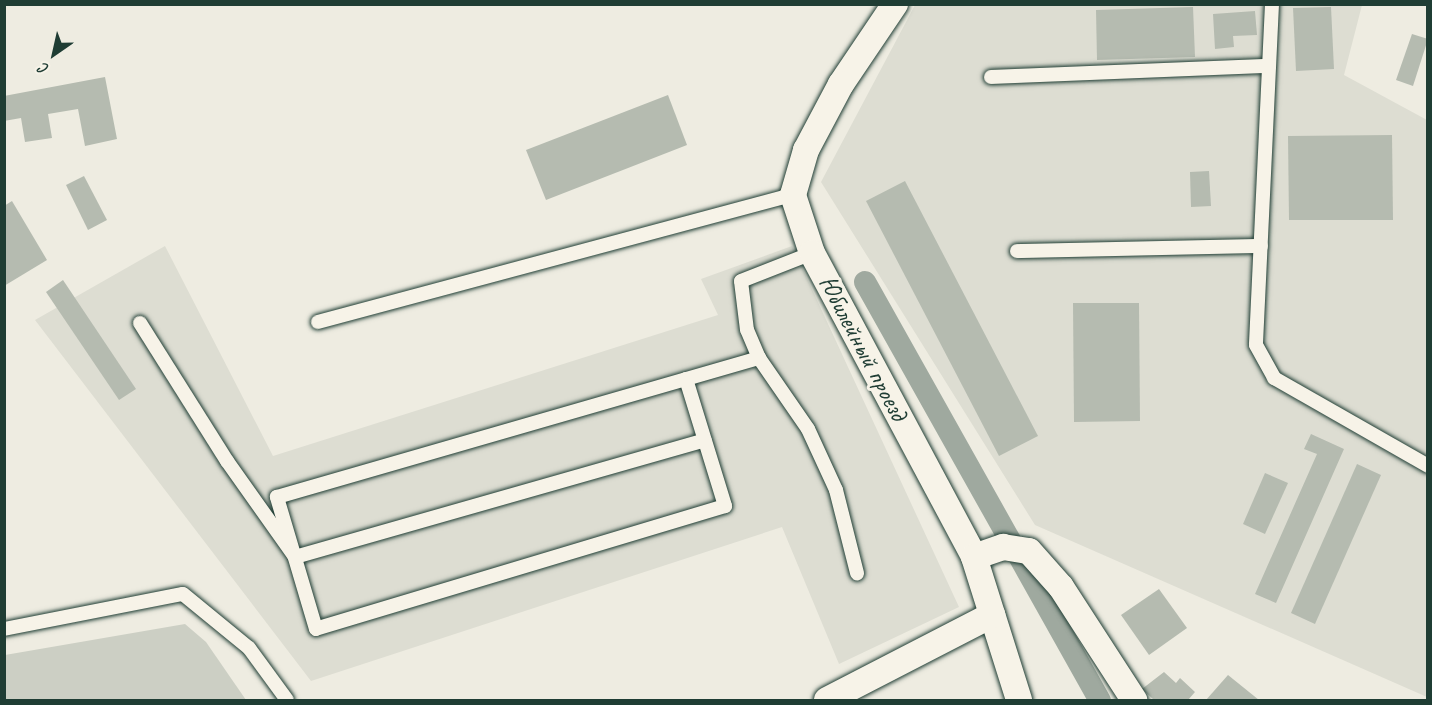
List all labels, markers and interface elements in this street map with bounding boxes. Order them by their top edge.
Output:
north arrow [24,24,84,84]
text: С [35,58,53,79]
street label: Юбилейный проезд [812,270,914,426]

